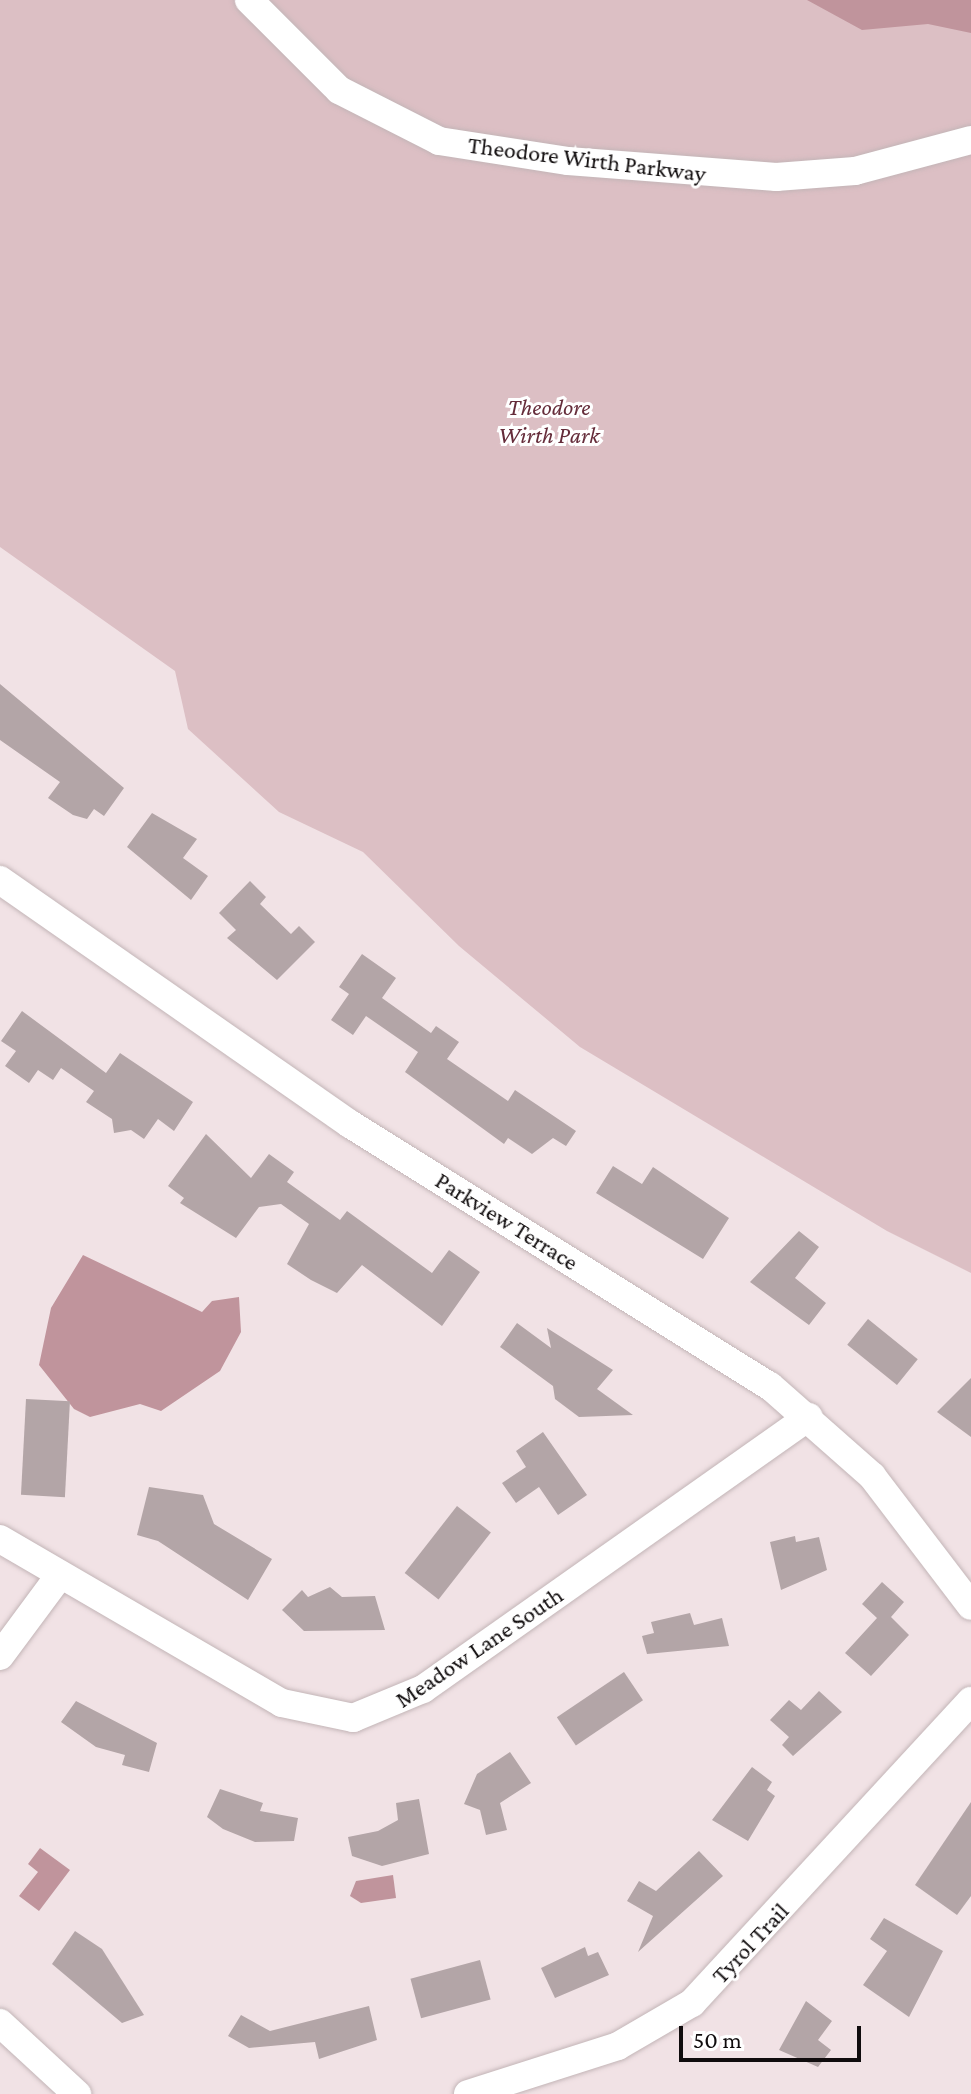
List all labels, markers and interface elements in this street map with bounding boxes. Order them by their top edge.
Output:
street label: Theodore Wirth Parkway [466,130,708,188]
park label: Theodore Wirth Park [498,393,600,449]
street label: Parkview Terrace [430,1166,584,1276]
street label: Meadow Lane South [390,1580,568,1714]
street label: Tyrol Trail [705,1897,795,1989]
scale bar [683,2010,865,2060]
text: 50 m [693,2026,742,2053]

